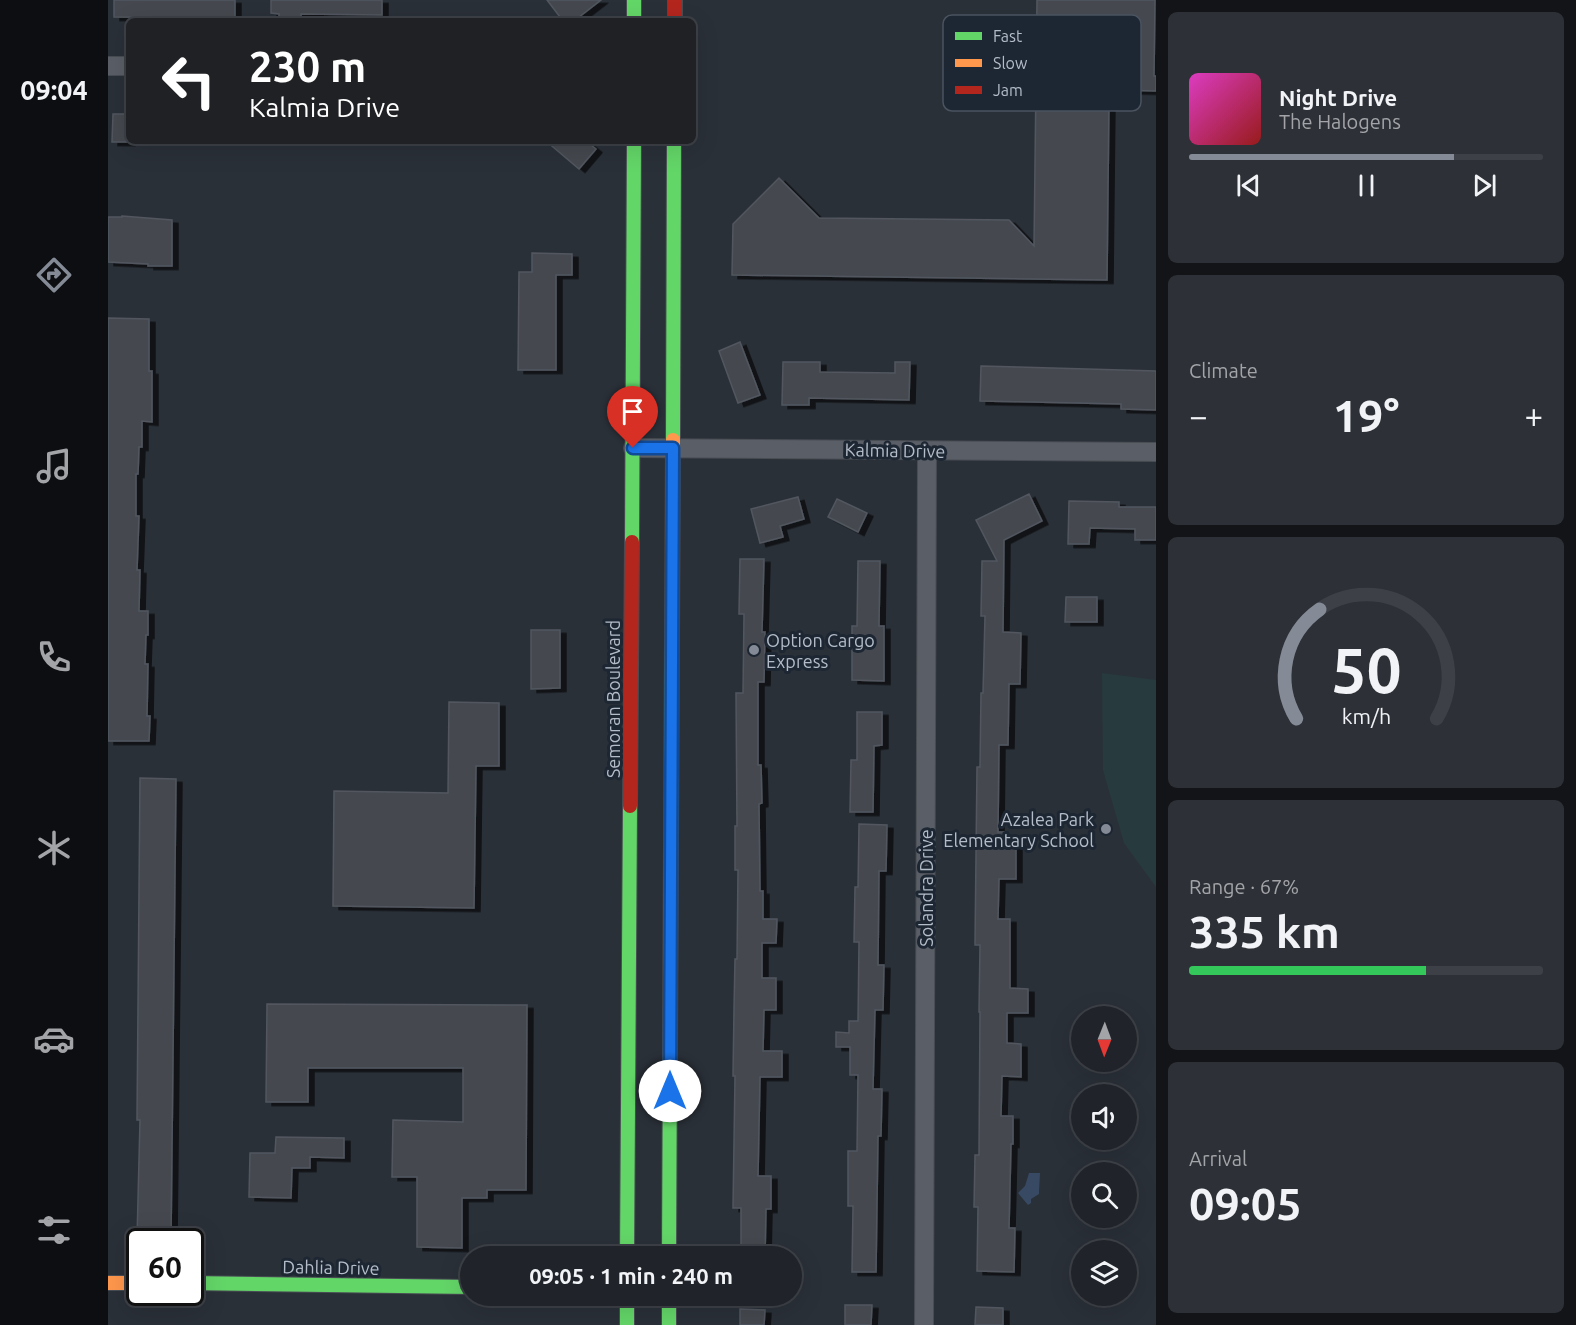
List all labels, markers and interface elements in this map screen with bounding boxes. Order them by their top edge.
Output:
legend [943,15,1141,111]
text: Fast [993,27,1023,45]
icon: left [150,42,228,120]
text: 230 m [249,43,366,90]
text: Slow [993,54,1028,72]
text: 09:04 [20,75,88,105]
text: Jam [993,81,1023,99]
text: Night Drive [1279,85,1397,110]
text: Kalmia Drive [249,92,400,122]
text: The Halogens [1279,110,1401,133]
icon: previous [1232,169,1265,202]
icon: pause [1350,169,1383,202]
icon: next [1468,169,1501,202]
icon: directions [33,254,75,296]
text: Climate [1189,359,1258,382]
pin [607,386,658,448]
text: 19° [1333,390,1399,441]
icon: arrive [616,395,649,428]
text: − [1189,397,1208,434]
text: + [1524,397,1543,434]
street label: Kalmia Drive [844,439,946,461]
icon: music [33,445,75,487]
street label: Semoran Boulevard [603,620,623,778]
place label: Option Cargo Express [766,630,875,671]
icon: phone [33,636,75,678]
text: 50 [1331,636,1401,706]
marker: Option Cargo Express [747,643,761,657]
text: km/h [1341,705,1391,729]
place label: Azalea Park Elementary School [943,809,1094,850]
marker: Azalea Park Elementary School [1099,822,1113,836]
icon: climate [33,827,75,869]
street label: Solandra Drive [916,829,936,947]
text: Range · 67% [1189,875,1299,898]
text: 335 km [1189,906,1340,957]
north arrow [1071,1006,1137,1072]
map controls [1071,1006,1137,1306]
icon: car [33,1018,75,1060]
position arrow [638,1059,702,1123]
button: sound [1071,1084,1137,1150]
text: Arrival [1189,1147,1247,1170]
button: search [1071,1162,1137,1228]
text: 09:05 [1189,1178,1302,1229]
icon: filters [33,1209,75,1251]
speed limit sign: 60 [126,1228,204,1306]
button: layers [1071,1240,1137,1306]
street label: Dahlia Drive [282,1256,380,1278]
text: 09:05 · 1 min · 240 m [529,1263,733,1288]

